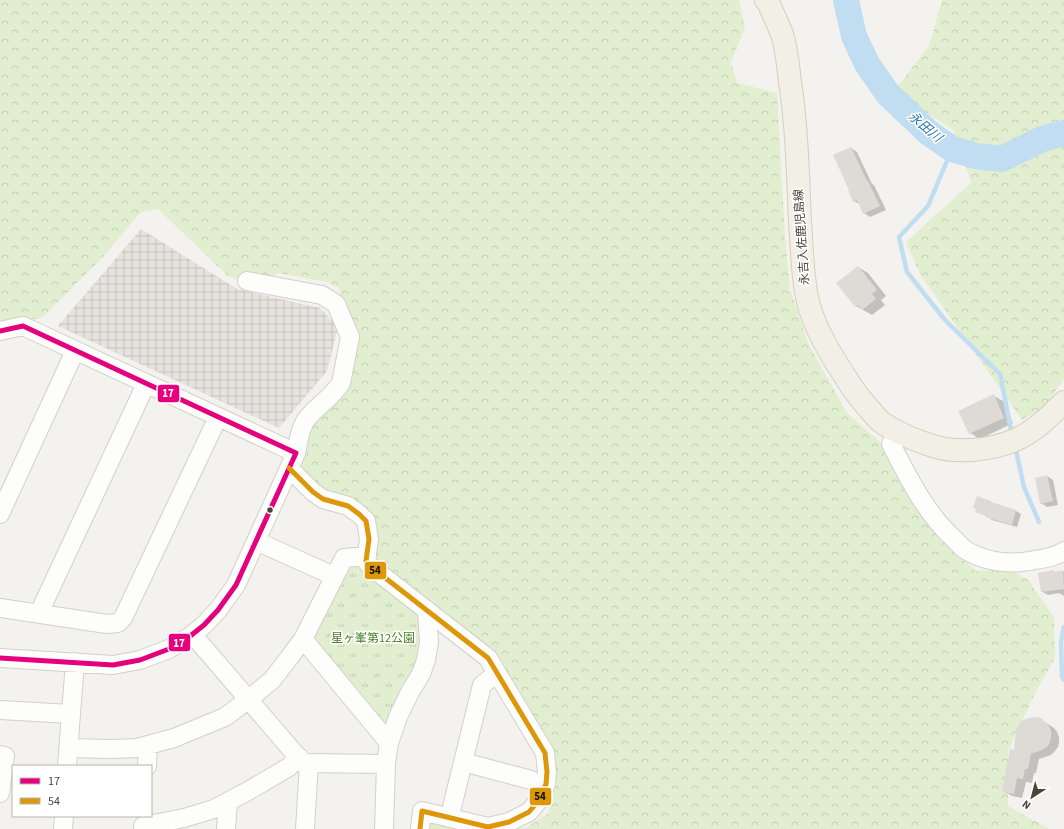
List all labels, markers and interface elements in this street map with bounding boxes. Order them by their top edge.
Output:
water label: 永田川 [904,108,947,148]
street label: 永吉入佐鹿児島線 [790,189,814,285]
line badge: 17 [157,384,180,403]
text: 17 [162,386,174,401]
unlabelled marker [265,505,275,515]
line badge: 54 [364,561,387,580]
text: 54 [369,563,381,578]
park label: 星ヶ峯第12公園 [331,630,415,647]
line badge: 17 [168,633,191,652]
text: 17 [173,636,185,651]
legend [12,765,152,817]
text: 17 [48,773,60,790]
north arrow [1012,777,1052,817]
line badge: 54 [529,787,552,806]
text: 54 [534,789,546,804]
text: 54 [48,793,60,810]
text: N [1019,796,1034,813]

